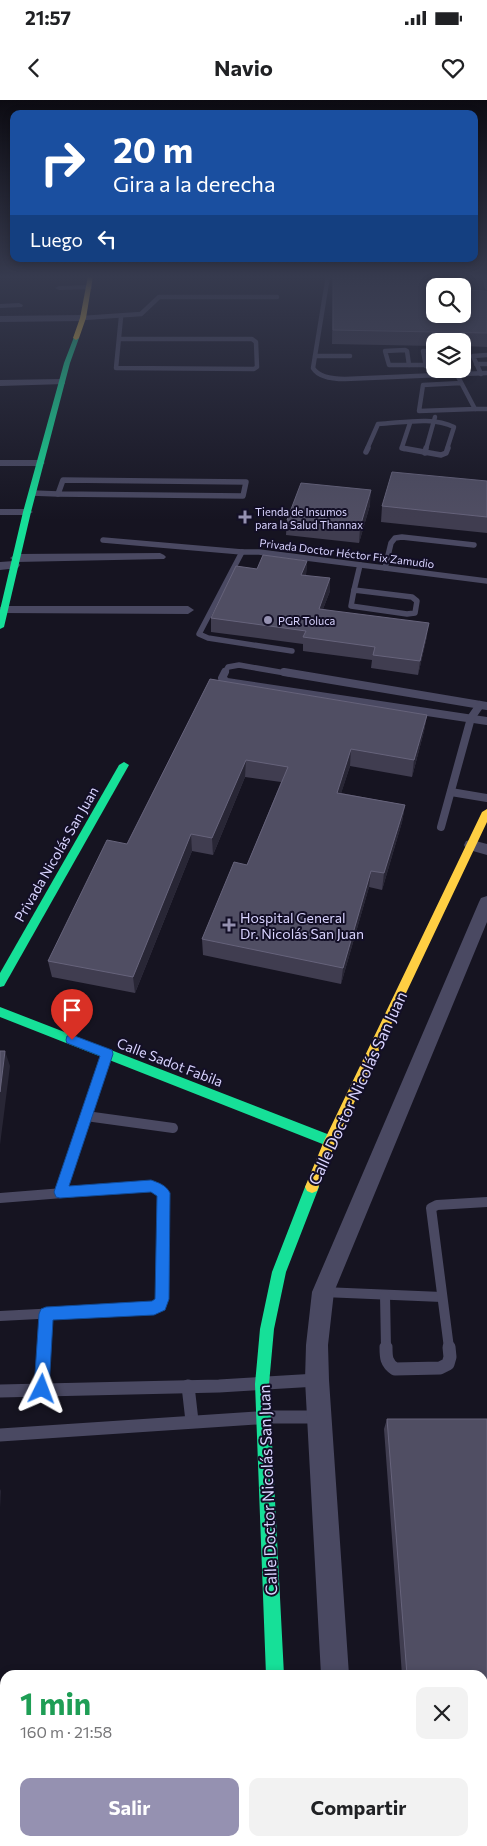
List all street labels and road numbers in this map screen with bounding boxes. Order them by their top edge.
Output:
street label: Privada Doctor Héctor Fix Zamudio [259,536,436,570]
street label: Privada Nicolás San Juan [10,783,102,925]
street label: Calle Doctor Nicolás San Juan [304,988,410,1188]
street label: Calle Sadot Fabila [115,1034,225,1090]
street label: Calle Doctor Nicolás San Juan [254,1384,280,1596]

